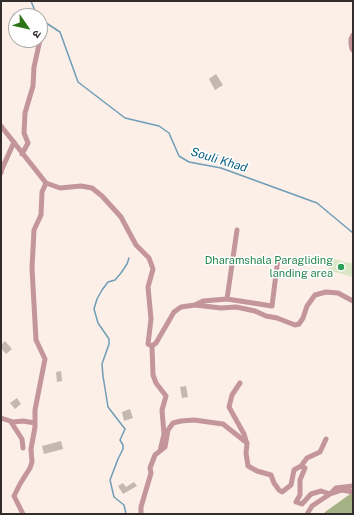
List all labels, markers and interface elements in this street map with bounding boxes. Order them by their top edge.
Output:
north arrow [8,8,48,48]
text: उ [30,28,44,40]
water label: Souli Khad [189,145,249,175]
place label: Dharamshala Paragliding landing area [205,254,333,280]
marker: Dharamshala Paragliding landing area [336,262,346,272]

